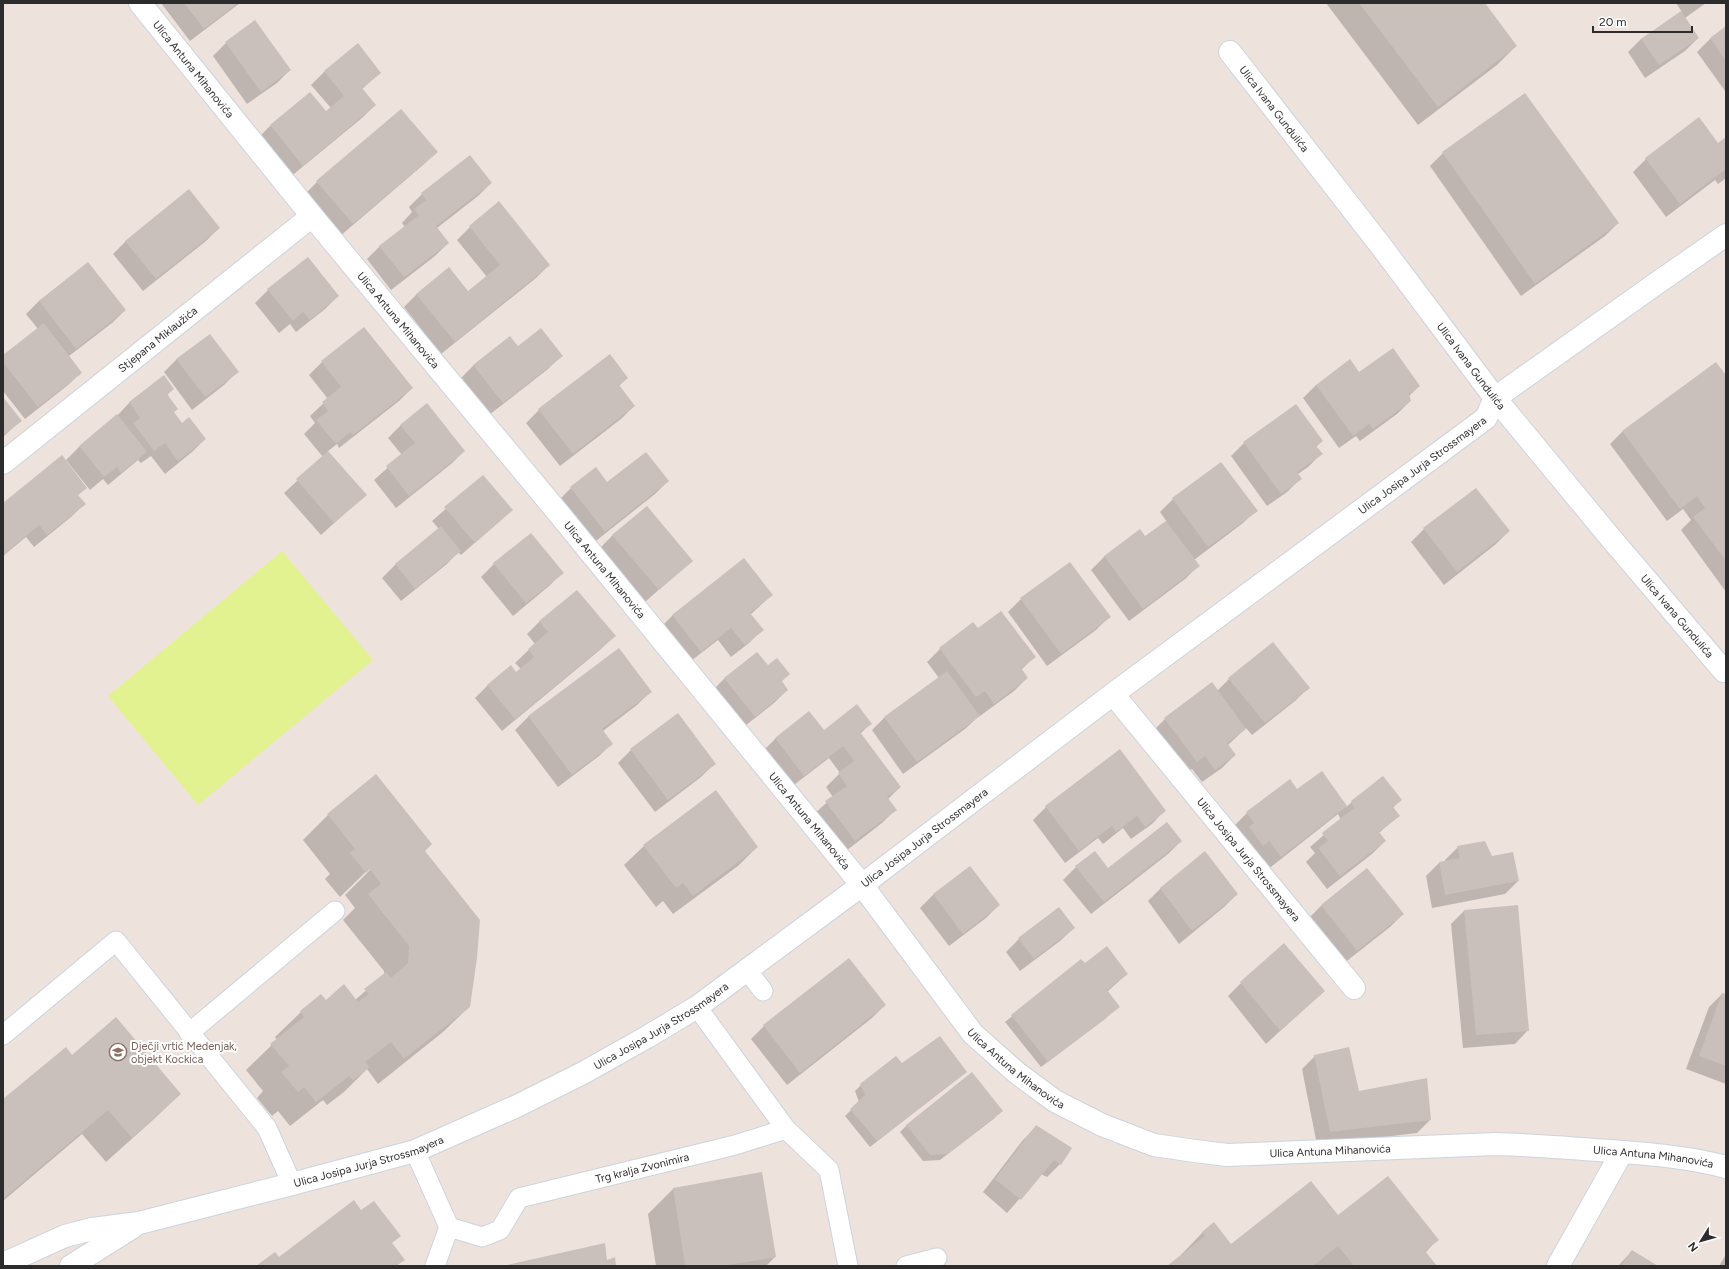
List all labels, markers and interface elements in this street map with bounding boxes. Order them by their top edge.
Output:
scale bar [1593,8,1692,34]
text: 20 m [1599,15,1627,29]
street label: Ulica Antuna Mihanovića [150,18,236,121]
street label: Ulica Ivana Gundulića [1236,63,1311,155]
street label: Ulica Antuna Mihanovića [354,270,442,371]
street label: Stjepana Miklaužića [116,304,200,375]
street label: Ulica Ivana Gundulića [1434,320,1508,412]
street label: Ulica Josipa Jurja Strossmayera [1356,414,1489,517]
street label: Ulica Antuna Mihanovića [561,519,648,621]
street label: Ulica Ivana Gundulića [1638,572,1716,661]
street label: Ulica Antuna Mihanovića [766,770,853,872]
street label: Ulica Josipa Jurja Strossmayera [859,786,990,890]
street label: Ulica Josipa Jurja Strossmayera [1194,795,1303,924]
street label: Ulica Josipa Jurja Strossmayera [592,980,731,1073]
street label: Ulica Antuna Mihanovića [964,1026,1067,1112]
place label: Dječji vrtić Medenjak, objekt Kockica [131,1040,237,1066]
school or university icon: Dječji vrtić Medenjak, objekt Kockica [108,1042,128,1062]
street label: Ulica Josipa Jurja Strossmayera [292,1133,446,1190]
street label: Ulica Antuna Mihanovića [1269,1142,1391,1160]
street label: Ulica Antuna Mihanovića [1593,1144,1715,1171]
street label: Trg kralja Zvonimira [594,1151,690,1186]
north arrow [1681,1221,1721,1261]
text: N [1686,1239,1701,1254]

